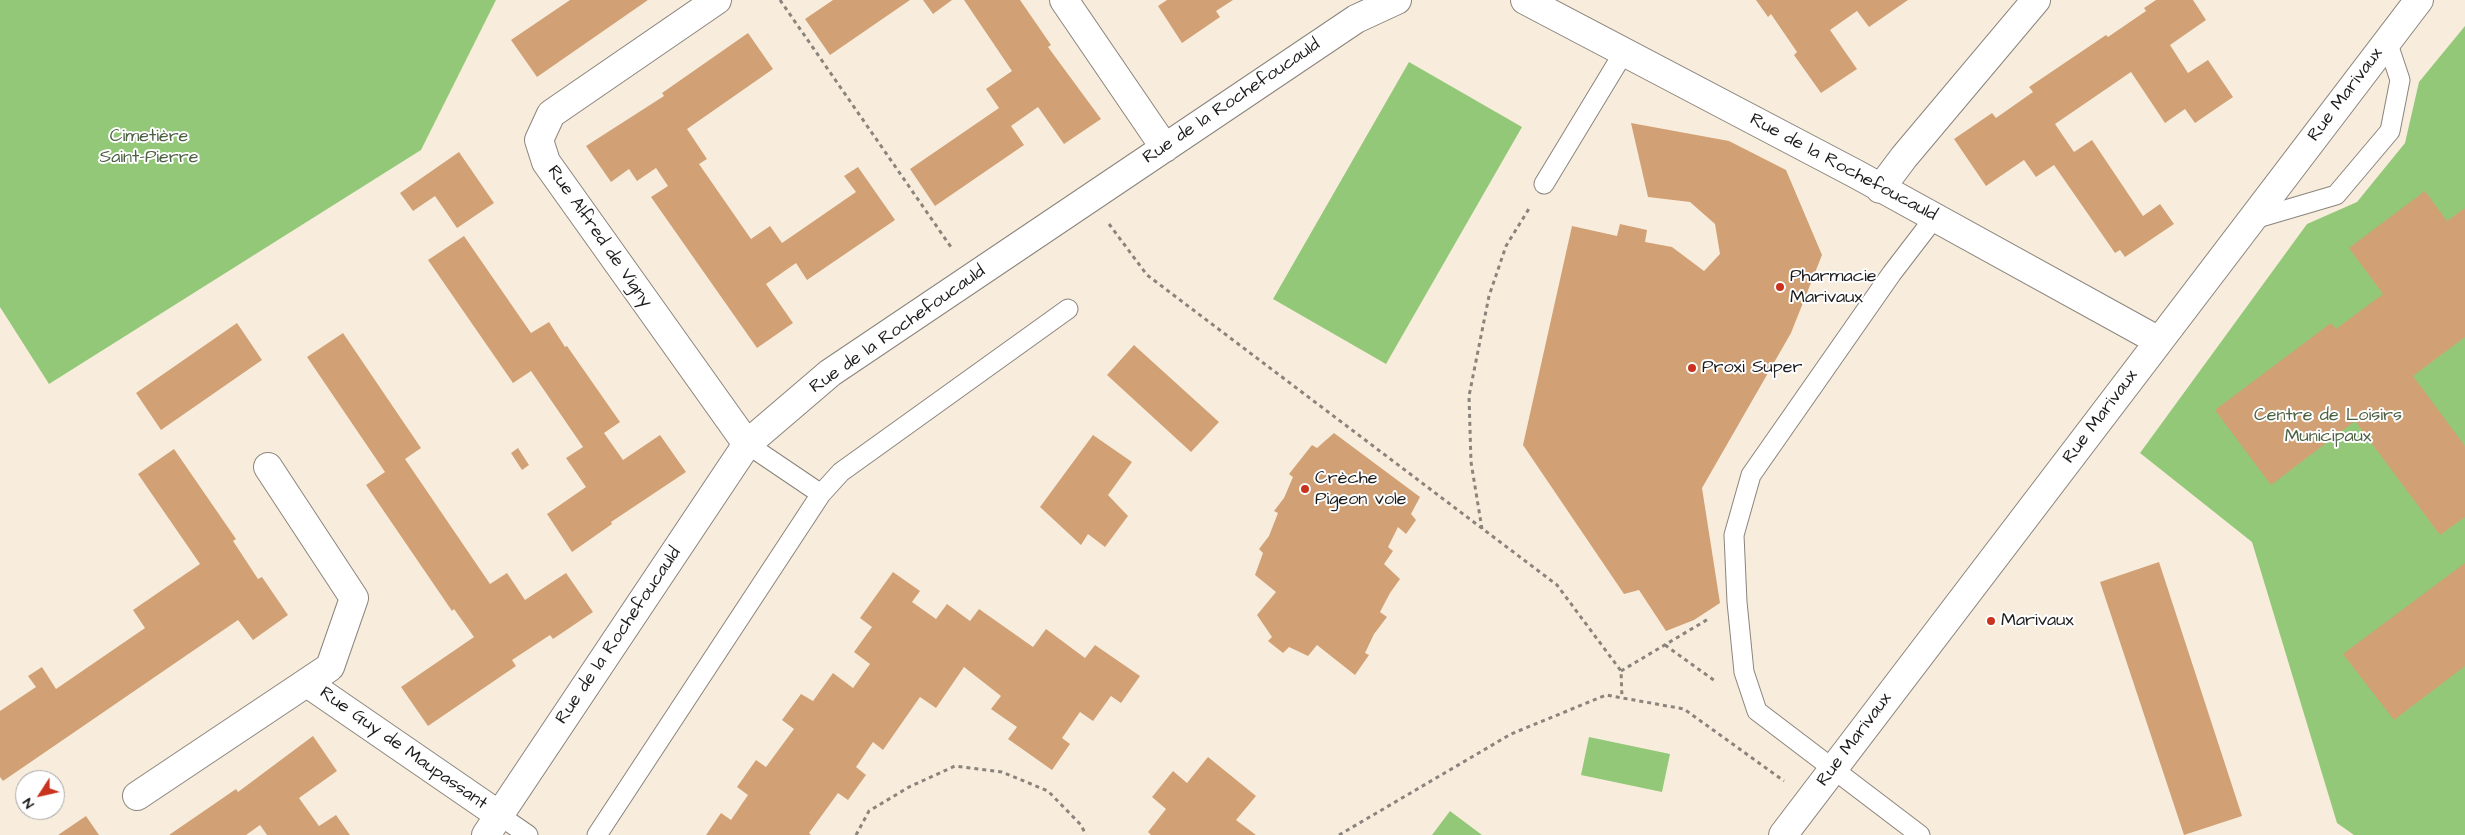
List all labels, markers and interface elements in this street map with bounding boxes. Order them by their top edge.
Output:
street label: Rue de la Rochefoucauld [1139,35,1325,169]
street label: Rue Marivaux [2304,44,2388,146]
street label: Rue de la Rochefoucauld [1746,109,1940,227]
park label: Cimetière Saint-Pierre [100,126,198,168]
street label: Rue Alfred de Vigny [542,162,656,312]
street label: Rue de la Rochefoucauld [806,261,990,399]
place label: Pharmacie Marivaux [1790,266,1877,308]
marker: Pharmacie Marivaux [1774,281,1786,293]
place label: Proxi Super [1702,357,1802,379]
marker: Proxi Super [1686,362,1698,374]
street label: Rue Marivaux [2059,366,2143,468]
park label: Centre de Loisirs Municipaux [2254,405,2402,448]
place label: Crèche Pigeon vole [1315,468,1407,510]
marker: Crèche Pigeon vole [1299,483,1311,495]
street label: Rue de la Rochefoucauld [552,543,686,729]
place label: Marivaux [2001,610,2074,632]
marker: Marivaux [1985,615,1997,627]
street label: Rue Guy de Maupassant [315,683,491,815]
street label: Rue Marivaux [1813,689,1897,791]
north arrow [15,770,65,820]
text: N [18,794,39,812]

